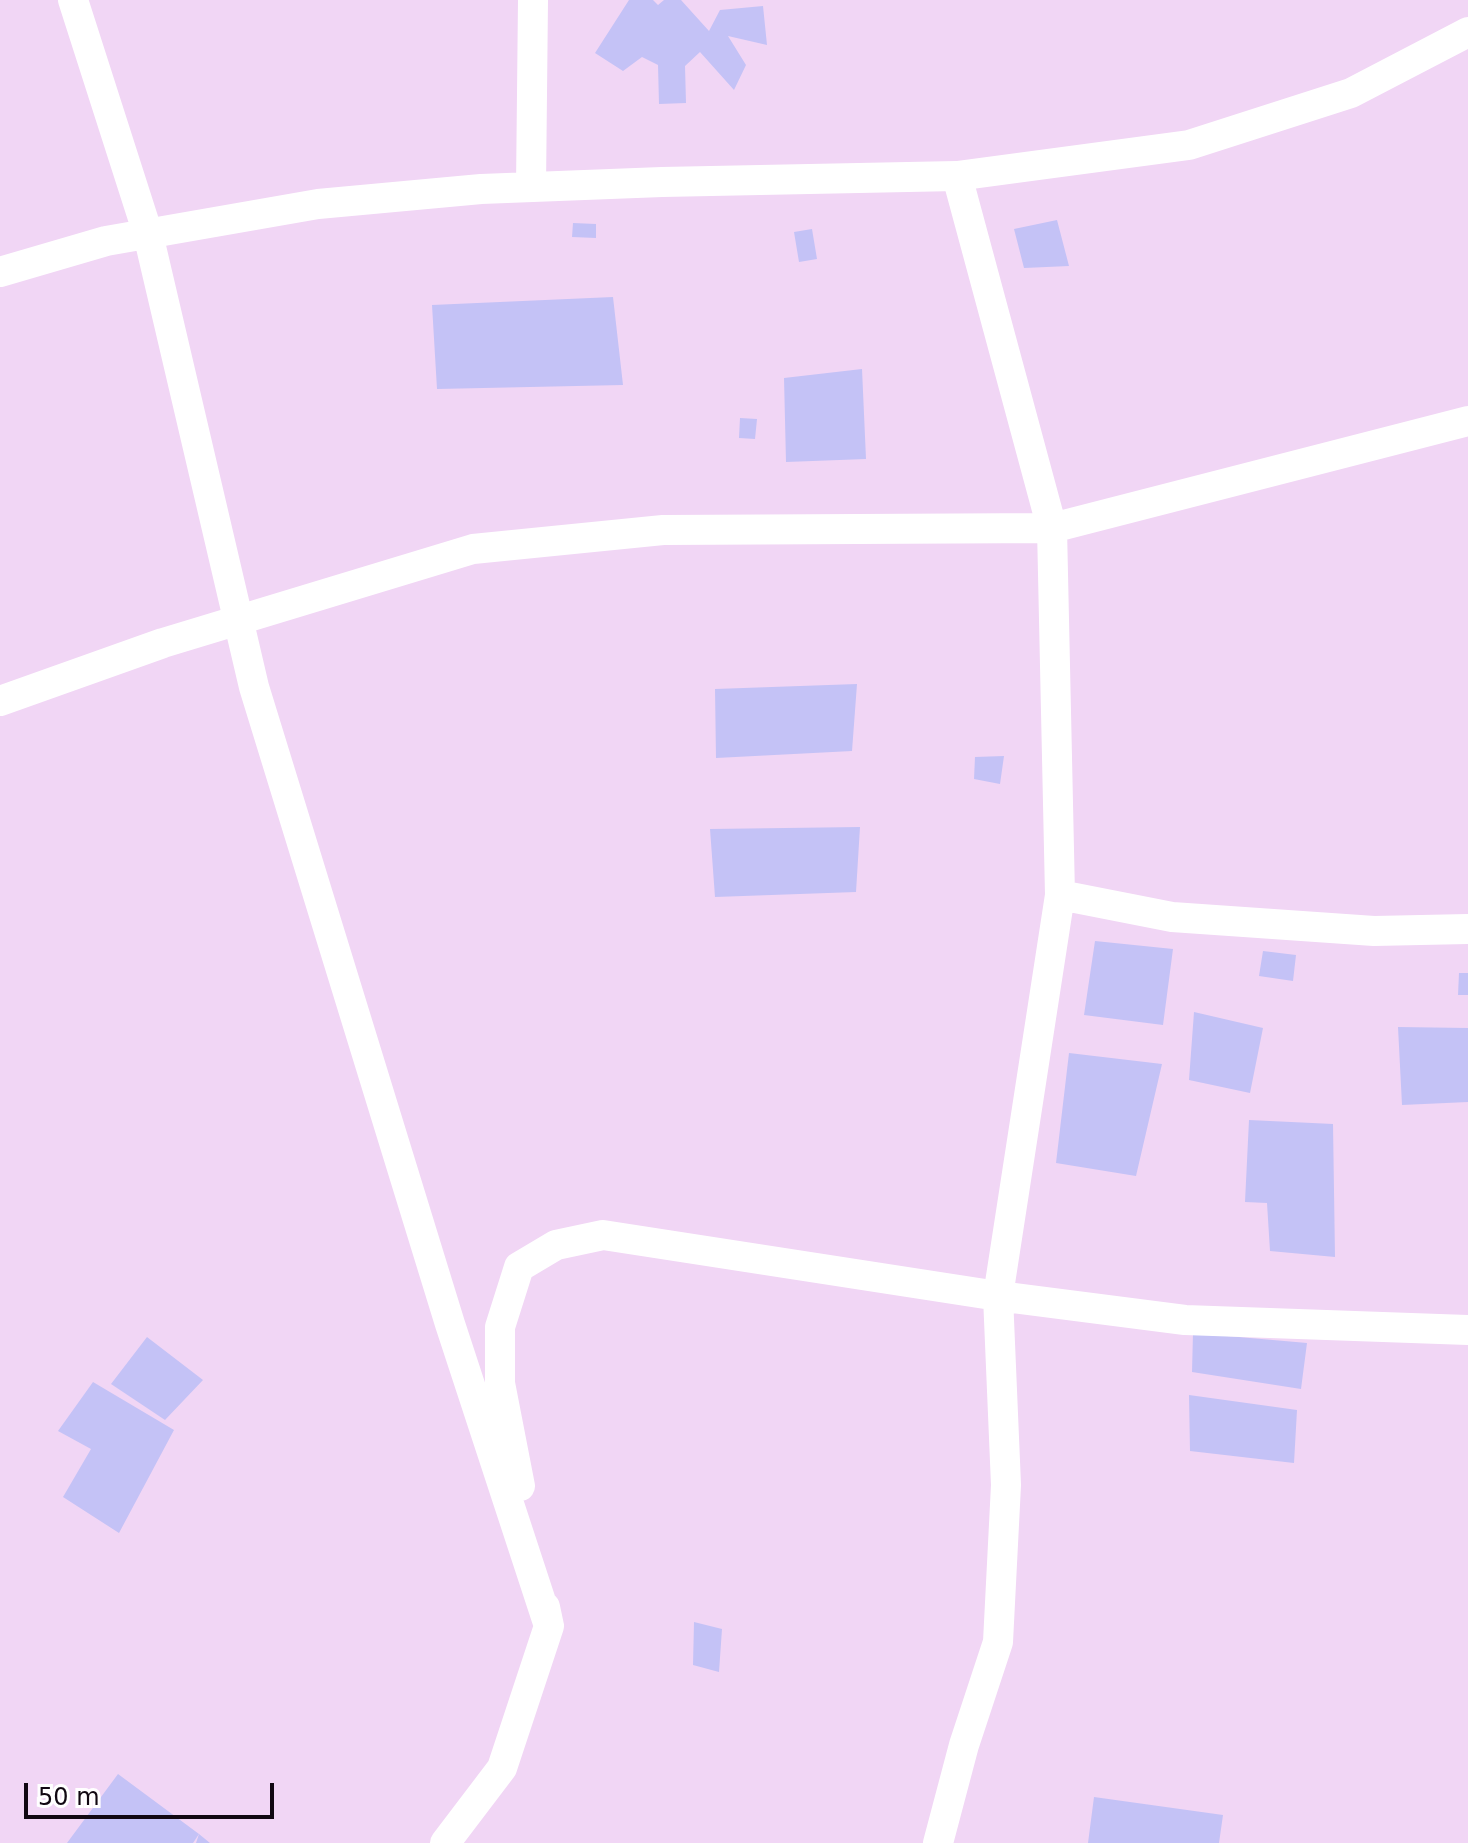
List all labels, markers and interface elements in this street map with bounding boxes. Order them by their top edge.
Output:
scale bar [28,1767,278,1817]
text: 50 m [38,1783,100,1811]

